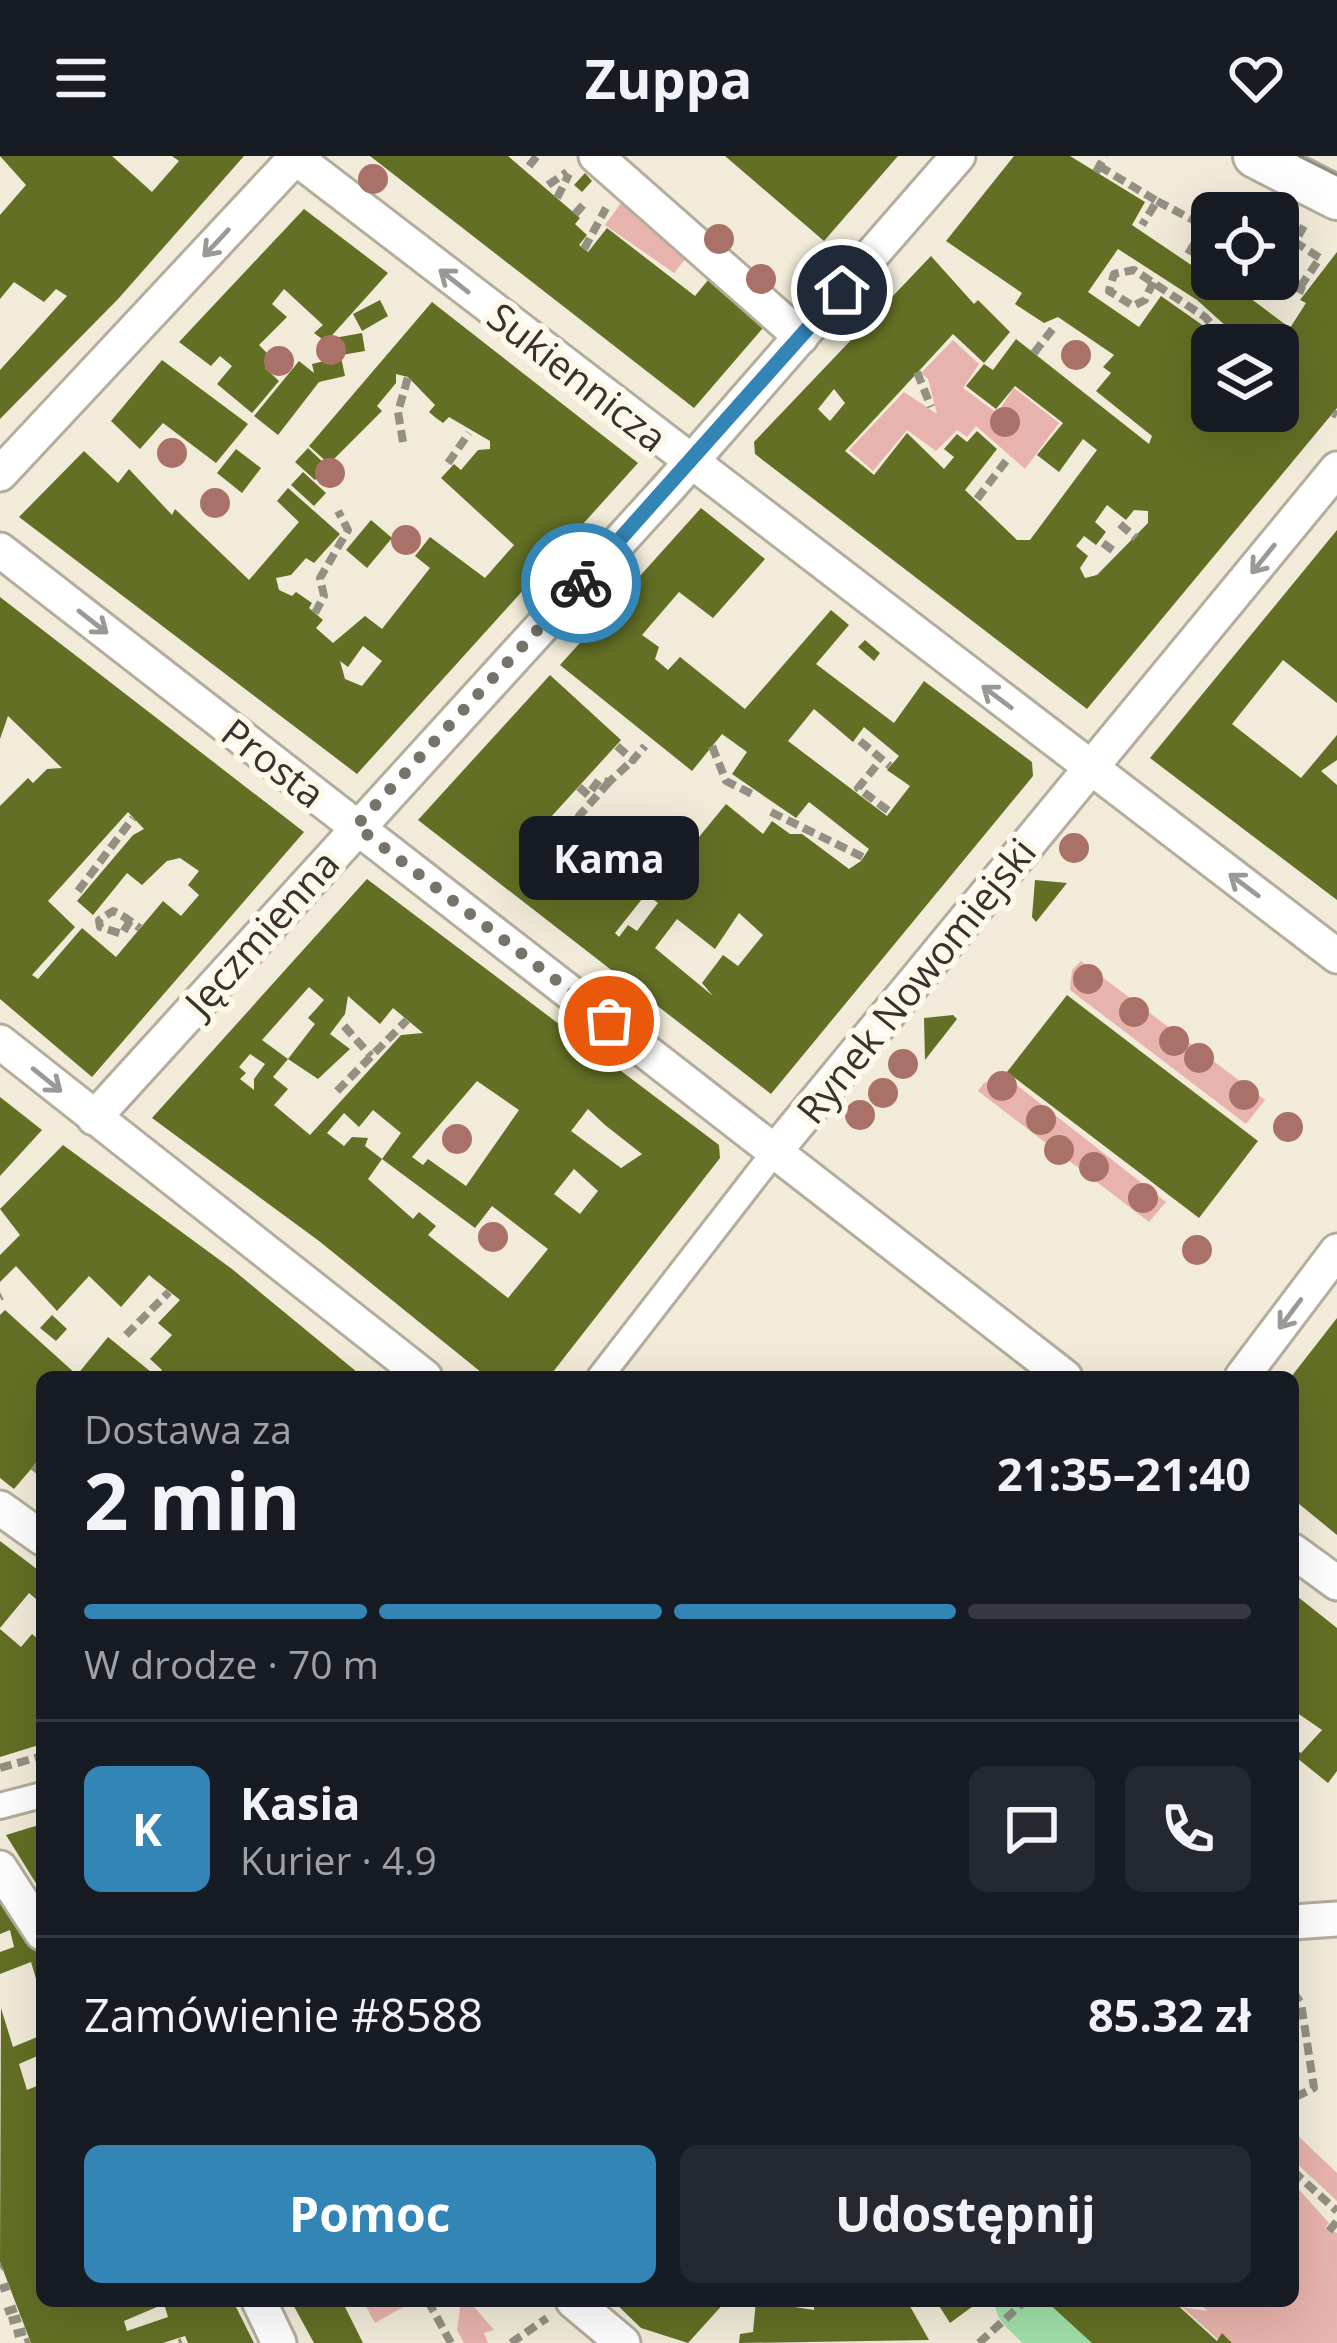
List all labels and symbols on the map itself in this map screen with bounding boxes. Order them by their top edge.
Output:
one-way arrow [202,228,230,257]
pin [791,239,893,341]
one-way arrow [438,269,471,294]
street label: Sukiennicza [477,289,679,463]
courier [521,523,641,643]
one-way arrow [1250,543,1276,575]
one-way arrow [76,608,108,634]
one-way arrow [981,684,1014,710]
street label: Prosta [212,705,336,819]
callout: Kama [519,817,699,901]
street label: Rynek Nowomiejski [783,826,1047,1134]
street label: Jęczmienna [169,837,350,1030]
one-way arrow [1228,873,1261,899]
pin [558,970,660,1072]
one-way arrow [31,1066,63,1093]
one-way arrow [1277,1297,1303,1330]

